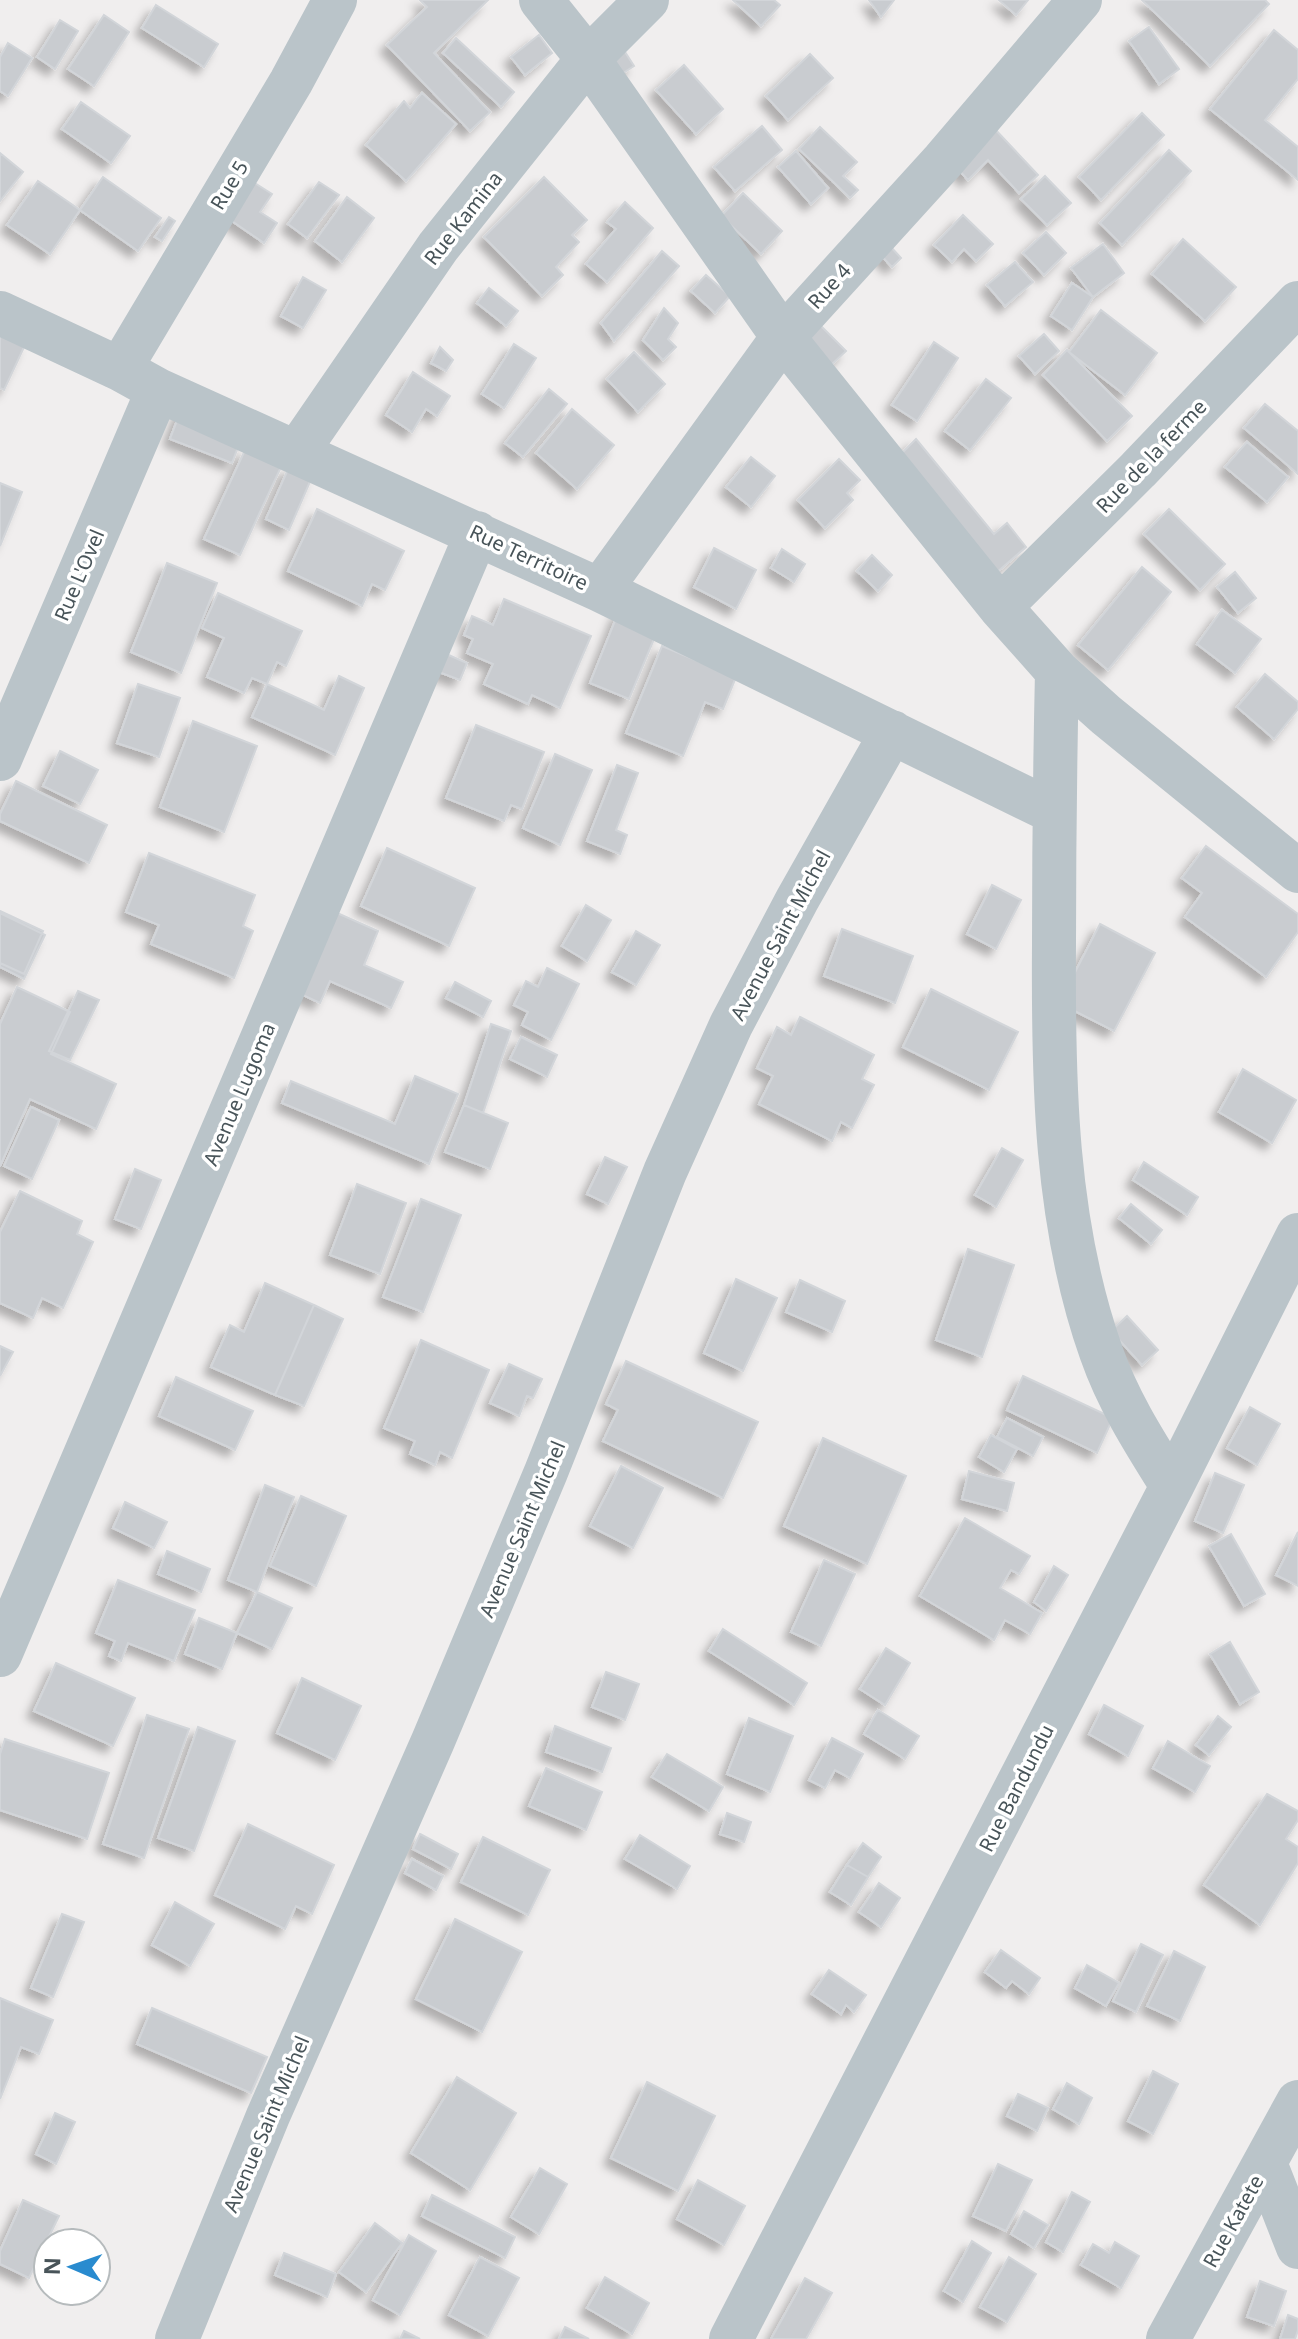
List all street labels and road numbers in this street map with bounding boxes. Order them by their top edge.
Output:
street label: Rue 5 [204,155,254,215]
street label: Rue Kamina [418,165,508,271]
street label: Rue 4 [801,257,857,315]
street label: Rue de la ferme [1090,393,1212,519]
street label: Rue Territoire [465,518,593,596]
street label: Rue L'Ovel [48,525,110,625]
street label: Avenue Saint Michel [724,845,836,1025]
street label: Avenue Lugoma [197,1018,281,1170]
street label: Avenue Saint Michel [473,1437,571,1621]
street label: Rue Bandundu [972,1720,1060,1856]
street label: Avenue Saint Michel [217,2032,315,2216]
street label: Rue Katete [1196,2170,1270,2272]

